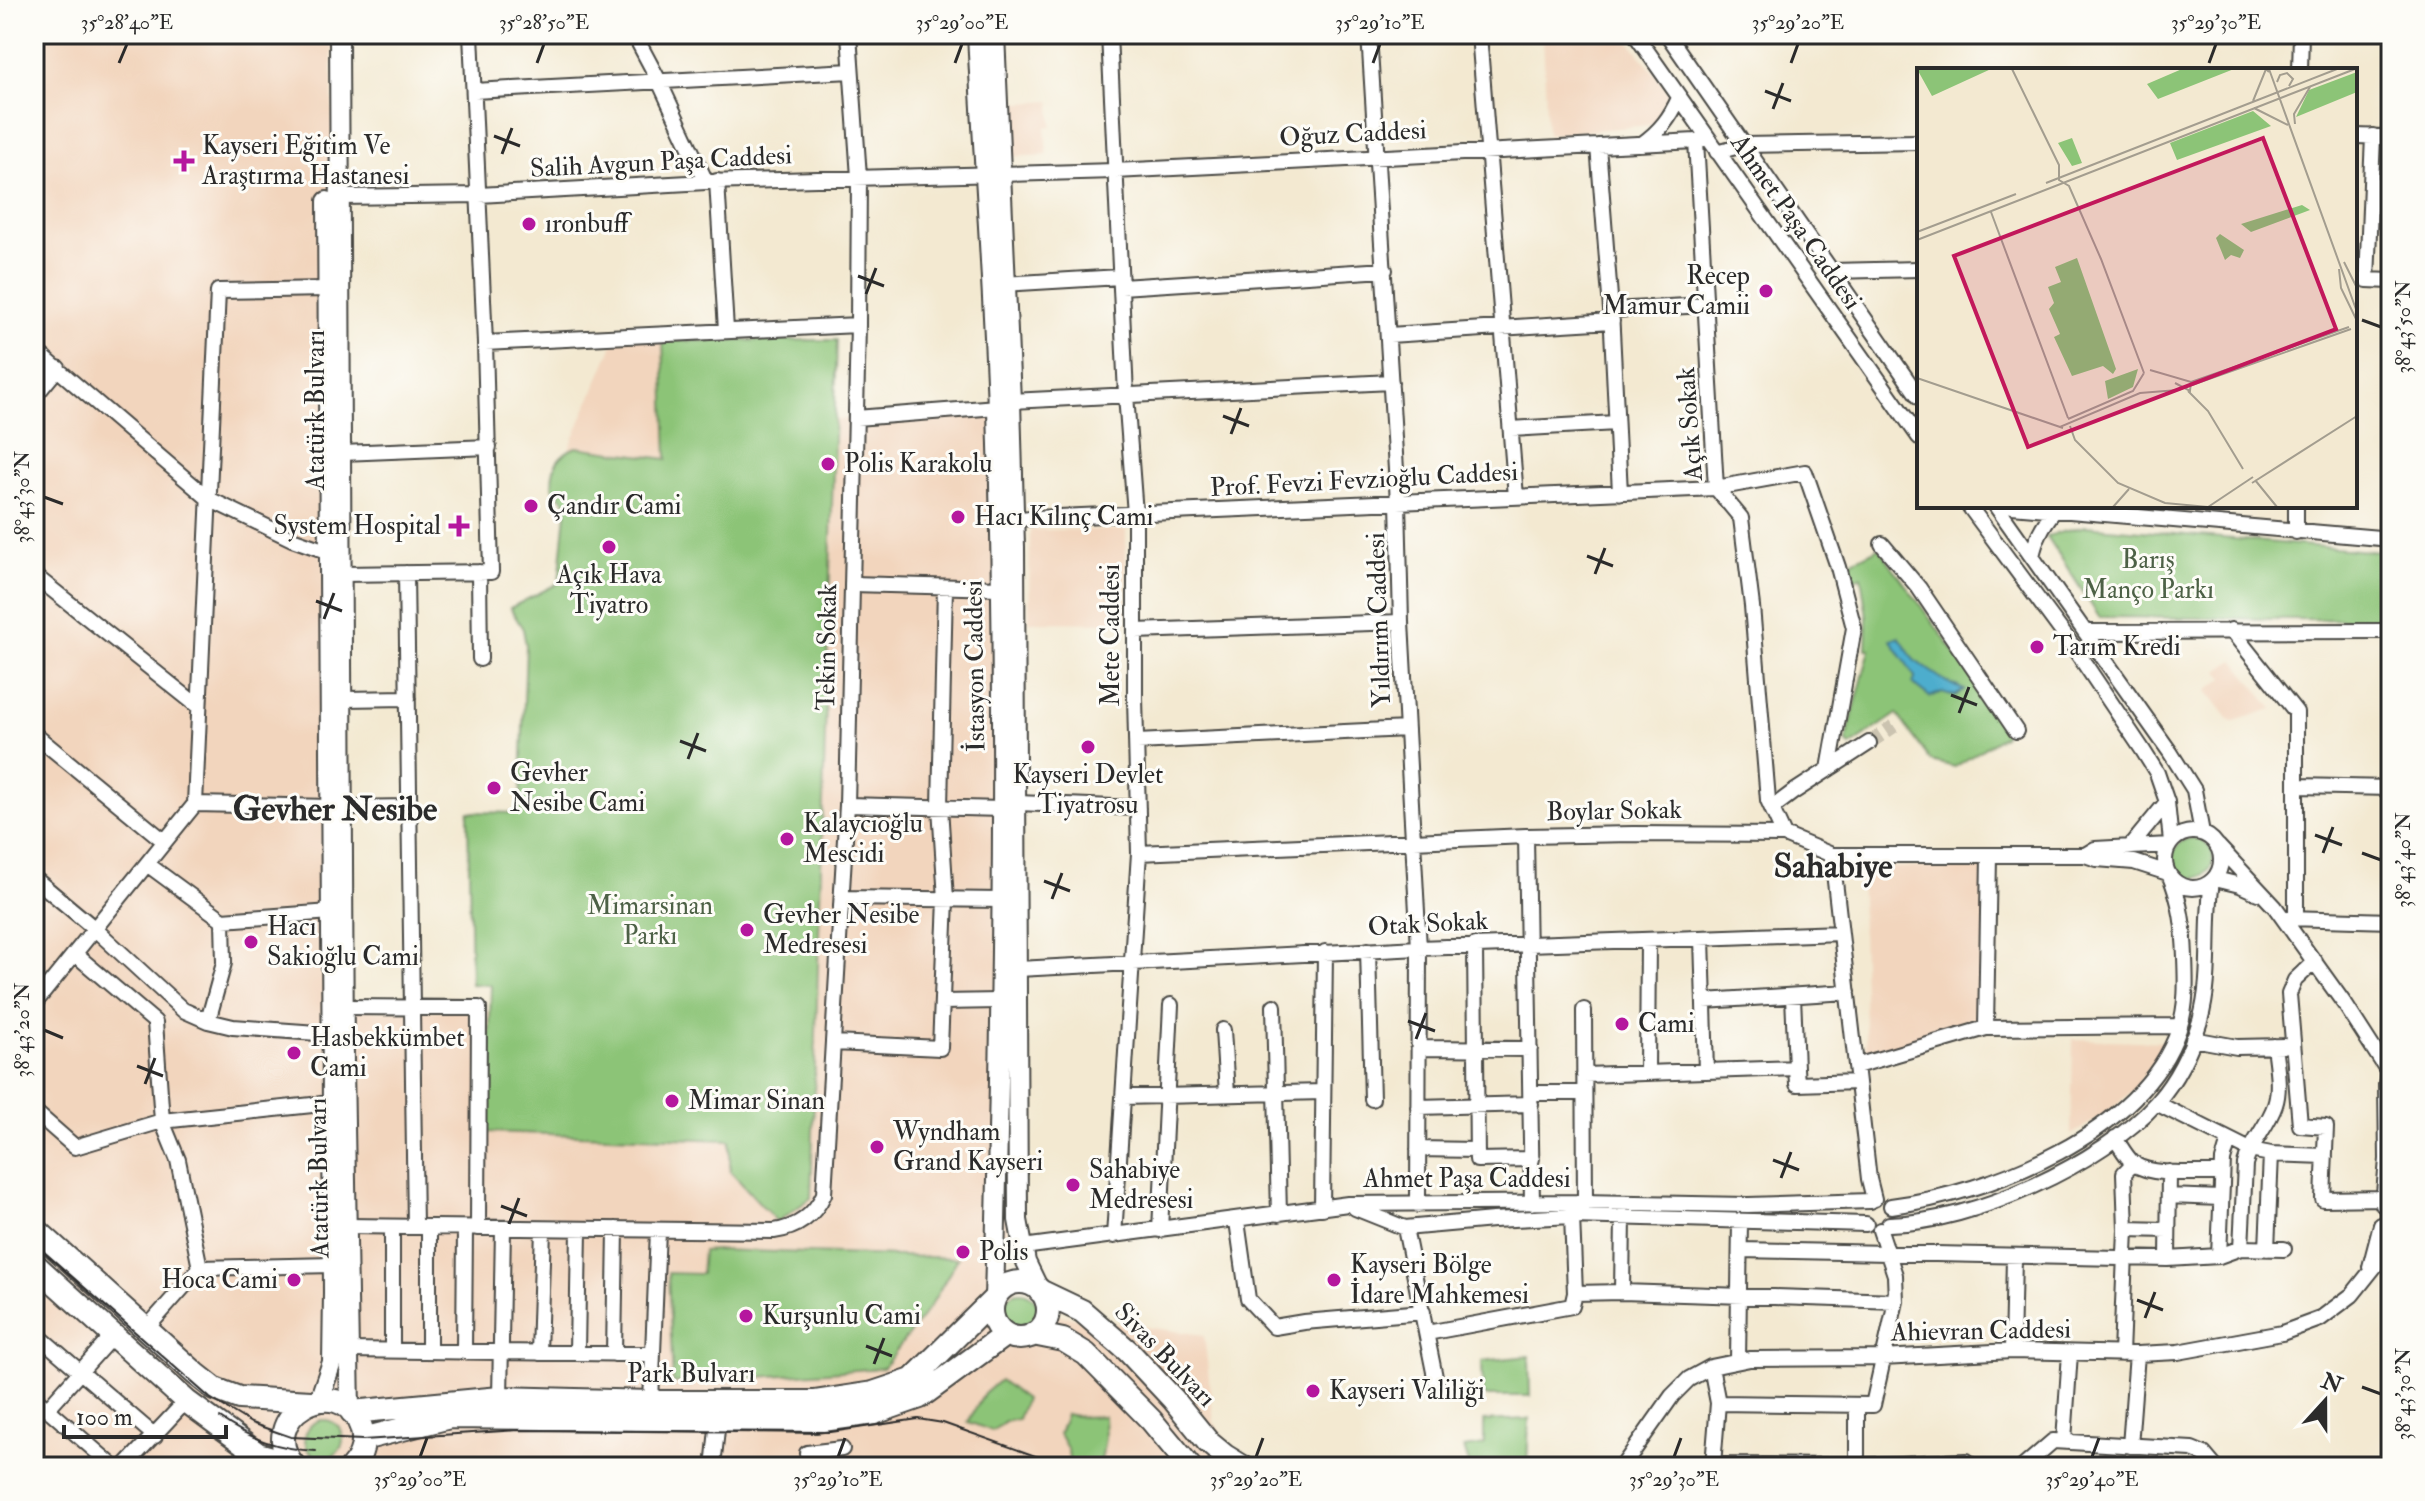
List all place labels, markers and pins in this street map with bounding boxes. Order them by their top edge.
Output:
place label: Kayseri Eğitim Ve Araştırma Hastanesi [201,130,409,192]
marker: Kayseri Eğitim Ve Araştırma Hastanesi [173,150,195,172]
place label: ıronbuff [545,208,632,240]
marker: ıronbuff [520,215,538,233]
place label: Recep Mamur Camii [1602,260,1750,322]
marker: Recep Mamur Camii [1757,282,1775,300]
place label: Polis Karakolu [844,448,992,480]
marker: Polis Karakolu [819,455,837,473]
place label: Çandır Cami [547,490,682,522]
marker: Çandır Cami [522,497,540,515]
place label: Hacı Kılınç Cami [974,501,1154,533]
marker: Hacı Kılınç Cami [949,508,967,526]
place label: System Hospital [273,510,441,543]
marker: System Hospital [448,515,470,537]
marker: Açık Hava Tiyatro [600,538,618,556]
place label: Açık Hava Tiyatro [555,559,662,621]
place label: Tarım Kredi [2053,631,2181,663]
marker: Tarım Kredi [2028,638,2046,656]
marker: Kayseri Devlet Tiyatrosu [1079,738,1097,756]
place label: Gevher Nesibe Cami [510,757,645,819]
place label: Kayseri Devlet Tiyatrosu [1013,759,1163,821]
marker: Gevher Nesibe Cami [485,779,503,797]
place label: Kalaycıoğlu Mescidi [803,808,923,870]
marker: Kalaycıoğlu Mescidi [778,830,796,848]
place label: Gevher Nesibe Medresesi [763,899,920,961]
place label: Hacı Sakioğlu Cami [267,911,419,973]
marker: Gevher Nesibe Medresesi [738,921,756,939]
marker: Hacı Sakioğlu Cami [242,933,260,951]
place label: Cami [1638,1008,1695,1040]
marker: Cami [1613,1015,1631,1033]
place label: Hasbekkümbet Cami [310,1022,465,1084]
marker: Hasbekkümbet Cami [285,1044,303,1062]
place label: Mimar Sinan [688,1085,825,1117]
marker: Mimar Sinan [663,1092,681,1110]
place label: Wyndham Grand Kayseri [892,1116,1043,1178]
marker: Wyndham Grand Kayseri [868,1138,886,1156]
place label: Sahabiye Medresesi [1089,1154,1194,1216]
marker: Sahabiye Medresesi [1064,1176,1082,1194]
place label: Polis [979,1236,1028,1268]
marker: Polis [954,1243,972,1261]
place label: Kayseri Bölge İdare Mahkemesi [1350,1249,1529,1311]
place label: Hoca Cami [161,1264,278,1296]
marker: Hoca Cami [285,1271,303,1289]
marker: Kayseri Bölge İdare Mahkemesi [1325,1271,1343,1289]
place label: Kurşunlu Cami [762,1300,921,1332]
marker: Kurşunlu Cami [737,1307,755,1325]
place label: Kayseri Valiliği [1329,1375,1485,1407]
marker: Kayseri Valiliği [1304,1382,1322,1400]

